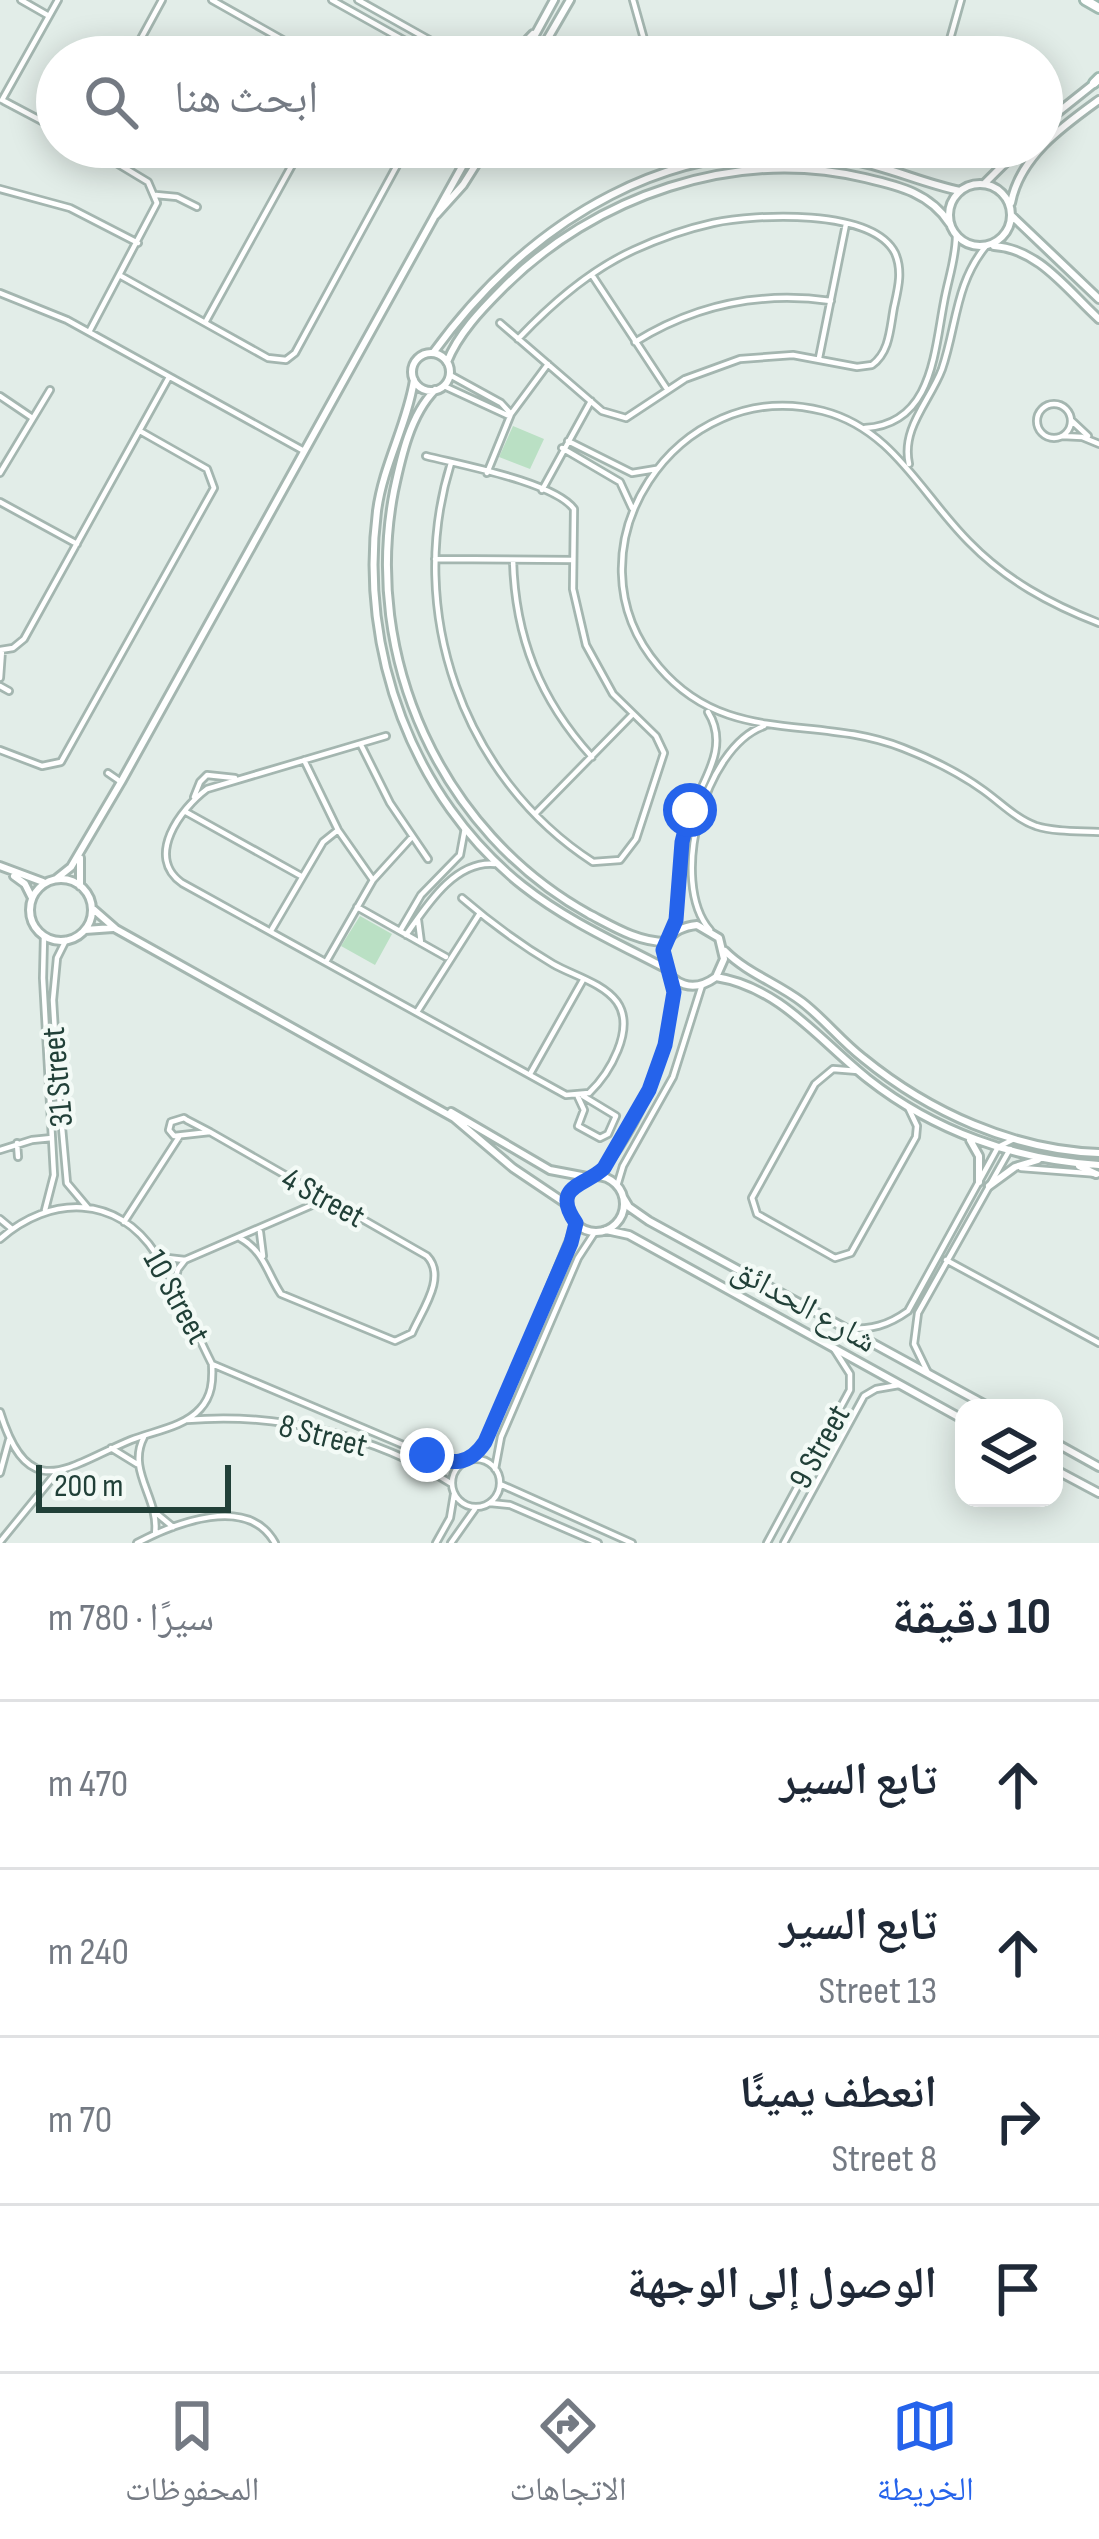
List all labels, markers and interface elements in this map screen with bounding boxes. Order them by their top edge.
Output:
search box [36,36,1063,168]
icon: search [78,69,144,135]
text: ابحث هنا [174,71,318,126]
route start [663,783,717,837]
street label: 31 Street [34,1025,82,1129]
street label: 4 Street [275,1159,371,1237]
street label: 10 Street [134,1243,218,1351]
street label: شارع الحدائق [725,1250,883,1362]
street label: 9 Street [781,1398,859,1496]
map controls [955,1399,1063,1507]
button: layers [955,1399,1063,1507]
street label: 8 Street [275,1406,371,1466]
route end [400,1428,454,1482]
scale bar [36,1459,231,1512]
text: 200 m [54,1466,123,1506]
text: 10 دقيقة [892,1587,1051,1648]
text: سيرًا · 780 m [48,1595,214,1642]
icon: ahead [985,1752,1051,1818]
text: تابع السير [780,1753,937,1808]
text: 470 m [48,1761,128,1808]
text: تابع السير [780,1898,937,1953]
icon: ahead [985,1920,1051,1986]
text: 240 m [48,1929,129,1976]
text: 13 Street [819,1968,937,2015]
text: انعطف يمينًا [739,2066,937,2121]
icon: right [985,2088,1051,2154]
text: 70 m [48,2097,112,2144]
text: 8 Street [831,2136,937,2183]
icon: arrive [985,2256,1051,2322]
text: الوصول إلى الوجهة [627,2257,937,2312]
tab: المحفوظات [125,2393,259,2521]
tab: الاتجاهات [509,2393,627,2521]
tab: الخريطة [877,2393,974,2521]

